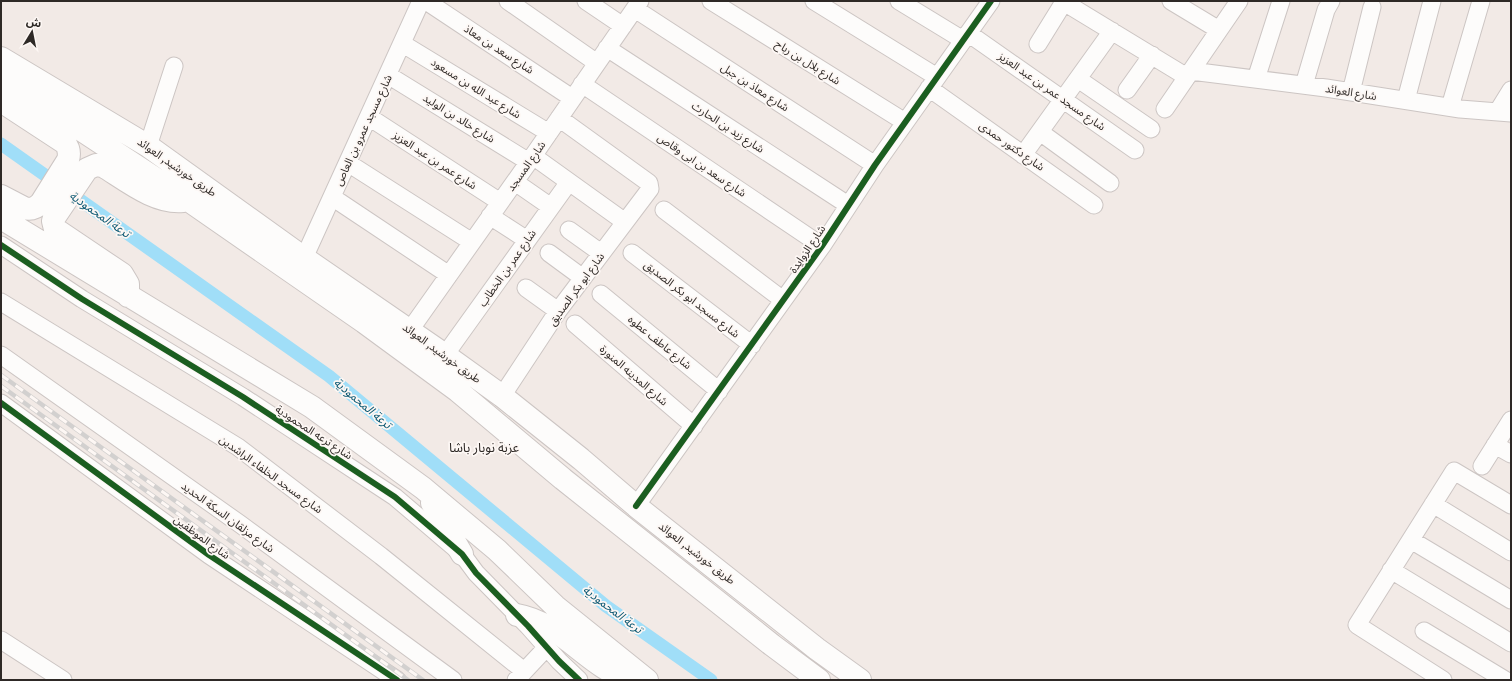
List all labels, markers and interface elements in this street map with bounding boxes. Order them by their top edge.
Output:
north arrow [12,12,52,52]
text: ش [25,14,42,30]
street label: شارع سعد بن معاذ [461,21,537,78]
street label: شارع بلال بن رباح [772,36,844,89]
street label: شارع مسجد عمر بن عبد العزيز [994,48,1109,134]
street label: شارع عبد الله بن مسعود [428,55,524,122]
street label: شارع معاذ بن جبل [718,60,792,115]
street label: شارع مسجد عمرو بن العاص [331,72,396,188]
street label: شارع العوائد [1324,81,1378,104]
street label: شارع خالد بن الوليد [420,90,498,147]
street label: شارع زيد بن الحارث [689,98,767,157]
street label: شارع دكتور حمدى [976,118,1048,175]
street label: شارع عمر بن عبد العزيز [389,127,480,193]
street label: شارع سعد بن ابى وقاص [654,130,749,201]
street label: طريق خورشيد, العوائد [135,134,219,200]
street label: شارع المسجد [504,138,549,194]
water label: ترعة المحمودية [67,188,135,242]
street label: شارع الزوايدة [786,222,829,276]
street label: شارع عمر بن الخطاب [475,226,540,310]
street label: شارع ابو بكر الصديق [545,249,608,329]
street label: شارع مسجد ابو بكر الصديق [641,257,743,342]
street label: شارع عاطف عطوه [625,312,695,373]
street label: طريق خورشيد, العوائد [400,320,484,386]
street label: شارع المدينه المنورة [596,342,671,409]
water label: ترعة المحمودية [331,374,397,433]
street label: شارع ترعه المحمودية [272,402,356,463]
street label: شارع مسجد الخلفاء الراشدين [216,432,326,517]
district label: عزبة نوبار باشا [449,439,520,456]
street label: شارع مزلقان السكة الحديد [178,479,277,556]
street label: شارع الموظفين [171,512,233,563]
street label: طريق خورشيد, العوائد [656,519,738,587]
water label: ترعة المحمودية [580,582,648,638]

